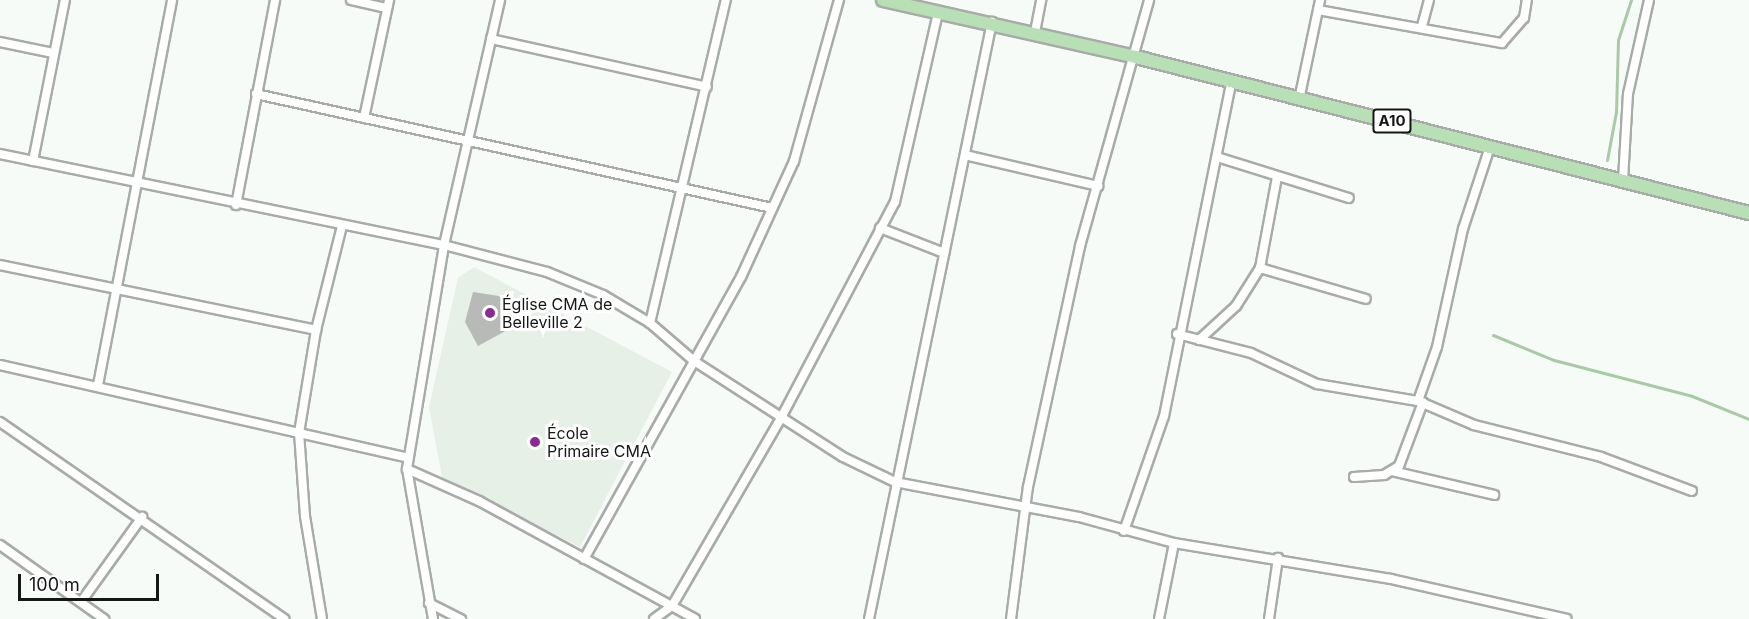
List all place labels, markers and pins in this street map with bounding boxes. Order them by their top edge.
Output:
place label: Église CMA de Belleville 2 [502,294,612,332]
marker: Église CMA de Belleville 2 [483,306,497,320]
place label: École Primaire CMA [547,423,651,461]
marker: École Primaire CMA [528,435,542,449]

